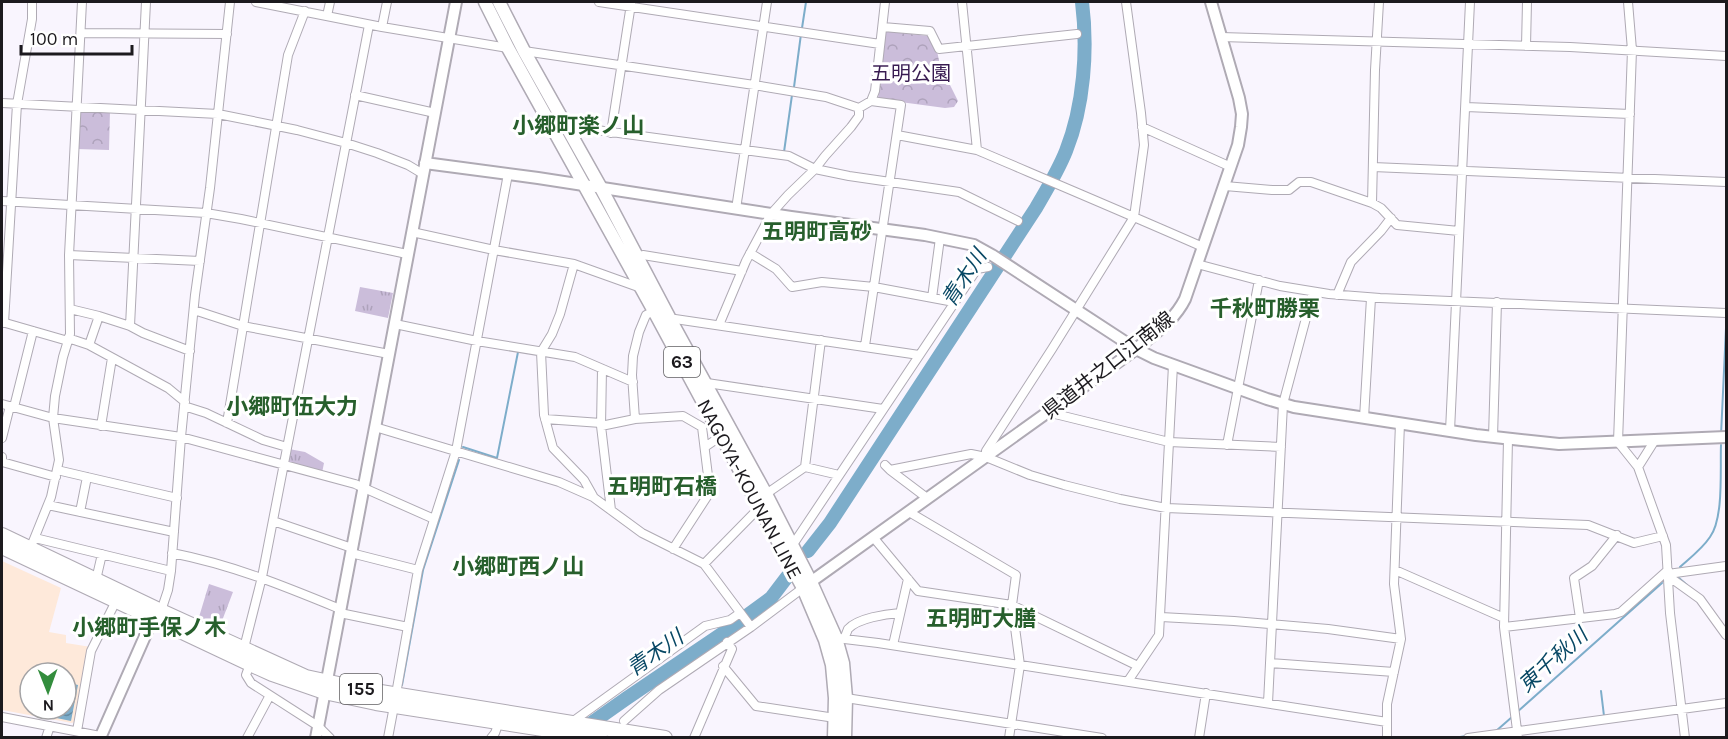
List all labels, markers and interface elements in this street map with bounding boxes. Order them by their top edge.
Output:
scale bar [21,18,132,56]
text: 100 m [30,28,78,50]
park label: 五明公園 [871,62,951,85]
district label: 小郷町楽ノ山 [512,113,644,139]
district label: 五明町高砂 [762,219,872,245]
water label: 青木川 [937,243,992,311]
district label: 千秋町勝栗 [1210,296,1320,322]
street label: 県道井之口江南線 [1038,307,1178,424]
road number: 63 [664,347,700,377]
district label: 小郷町伍大力 [226,394,358,420]
street label: NAGOYA-KOUNAN LINE [692,395,807,583]
district label: 五明町石橋 [607,474,717,500]
district label: 小郷町西ノ山 [452,554,584,580]
district label: 五明町大膳 [926,606,1036,632]
district label: 小郷町手保ノ木 [72,615,226,641]
water label: 東千秋川 [1514,622,1594,697]
water label: 青木川 [622,624,689,681]
north arrow [18,661,78,721]
road number: 155 [340,674,382,704]
text: N [42,696,54,715]

